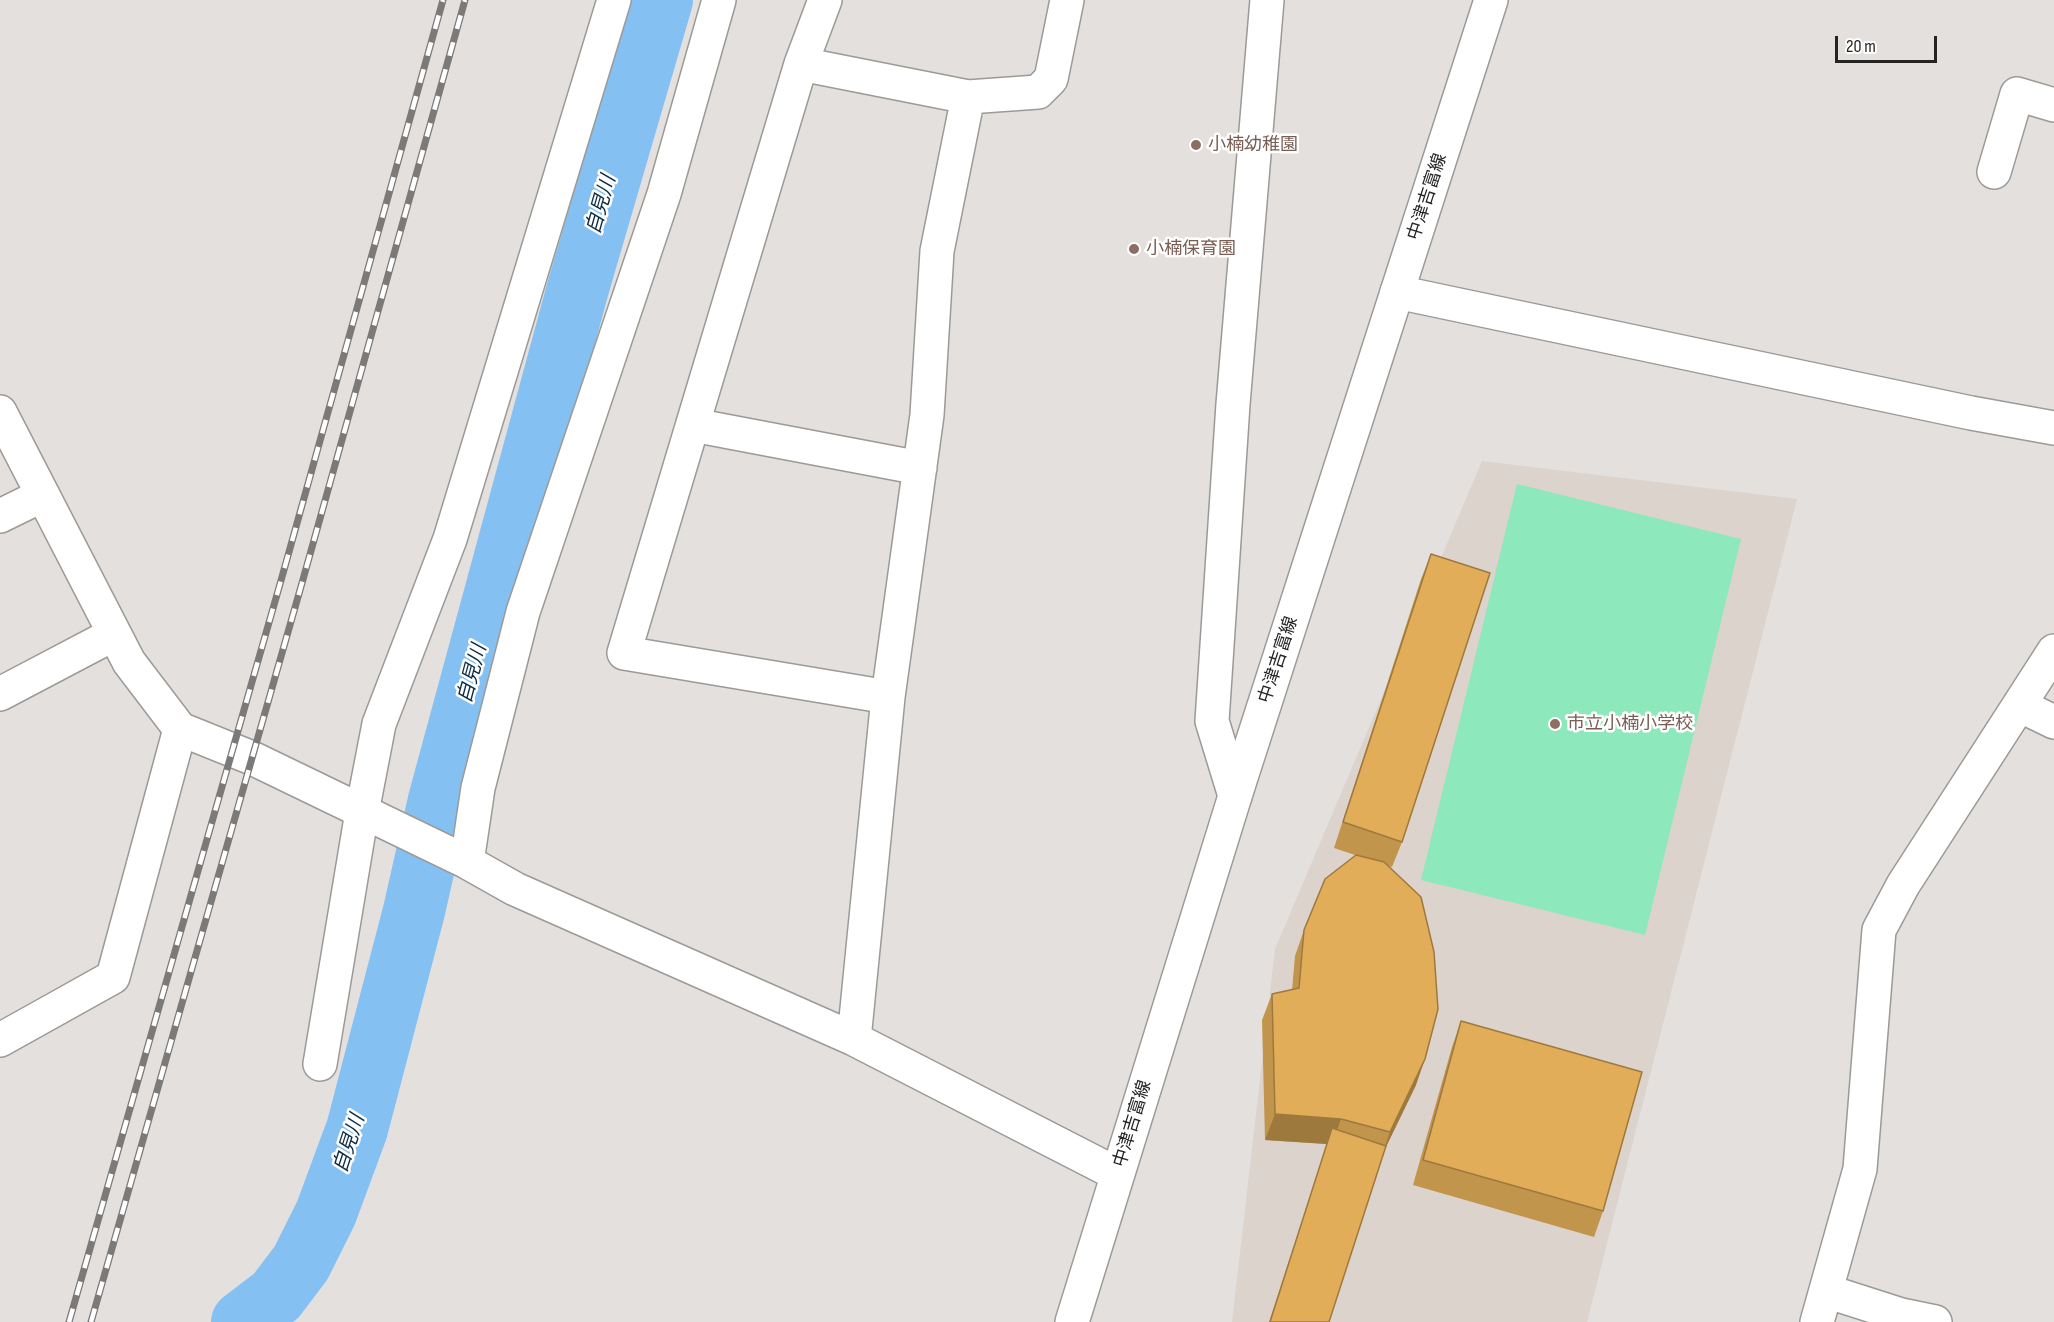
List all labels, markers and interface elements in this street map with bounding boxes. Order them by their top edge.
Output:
scale bar [1838,24,1940,62]
text: 20 m [1846,36,1876,57]
place label: 小楠幼稚園 [1208,134,1298,156]
marker: 小楠幼稚園 [1189,138,1203,152]
street label: 中津吉富線 [1404,151,1452,243]
water label: 自見川 [582,173,622,237]
place label: 小楠保育園 [1146,238,1236,260]
marker: 小楠保育園 [1127,242,1141,256]
street label: 中津吉富線 [1255,614,1303,706]
water label: 自見川 [454,642,492,706]
place label: 市立小楠小学校 [1567,713,1693,735]
marker: 市立小楠小学校 [1548,717,1562,731]
street label: 中津吉富線 [1110,1078,1156,1170]
water label: 自見川 [329,1112,371,1176]

